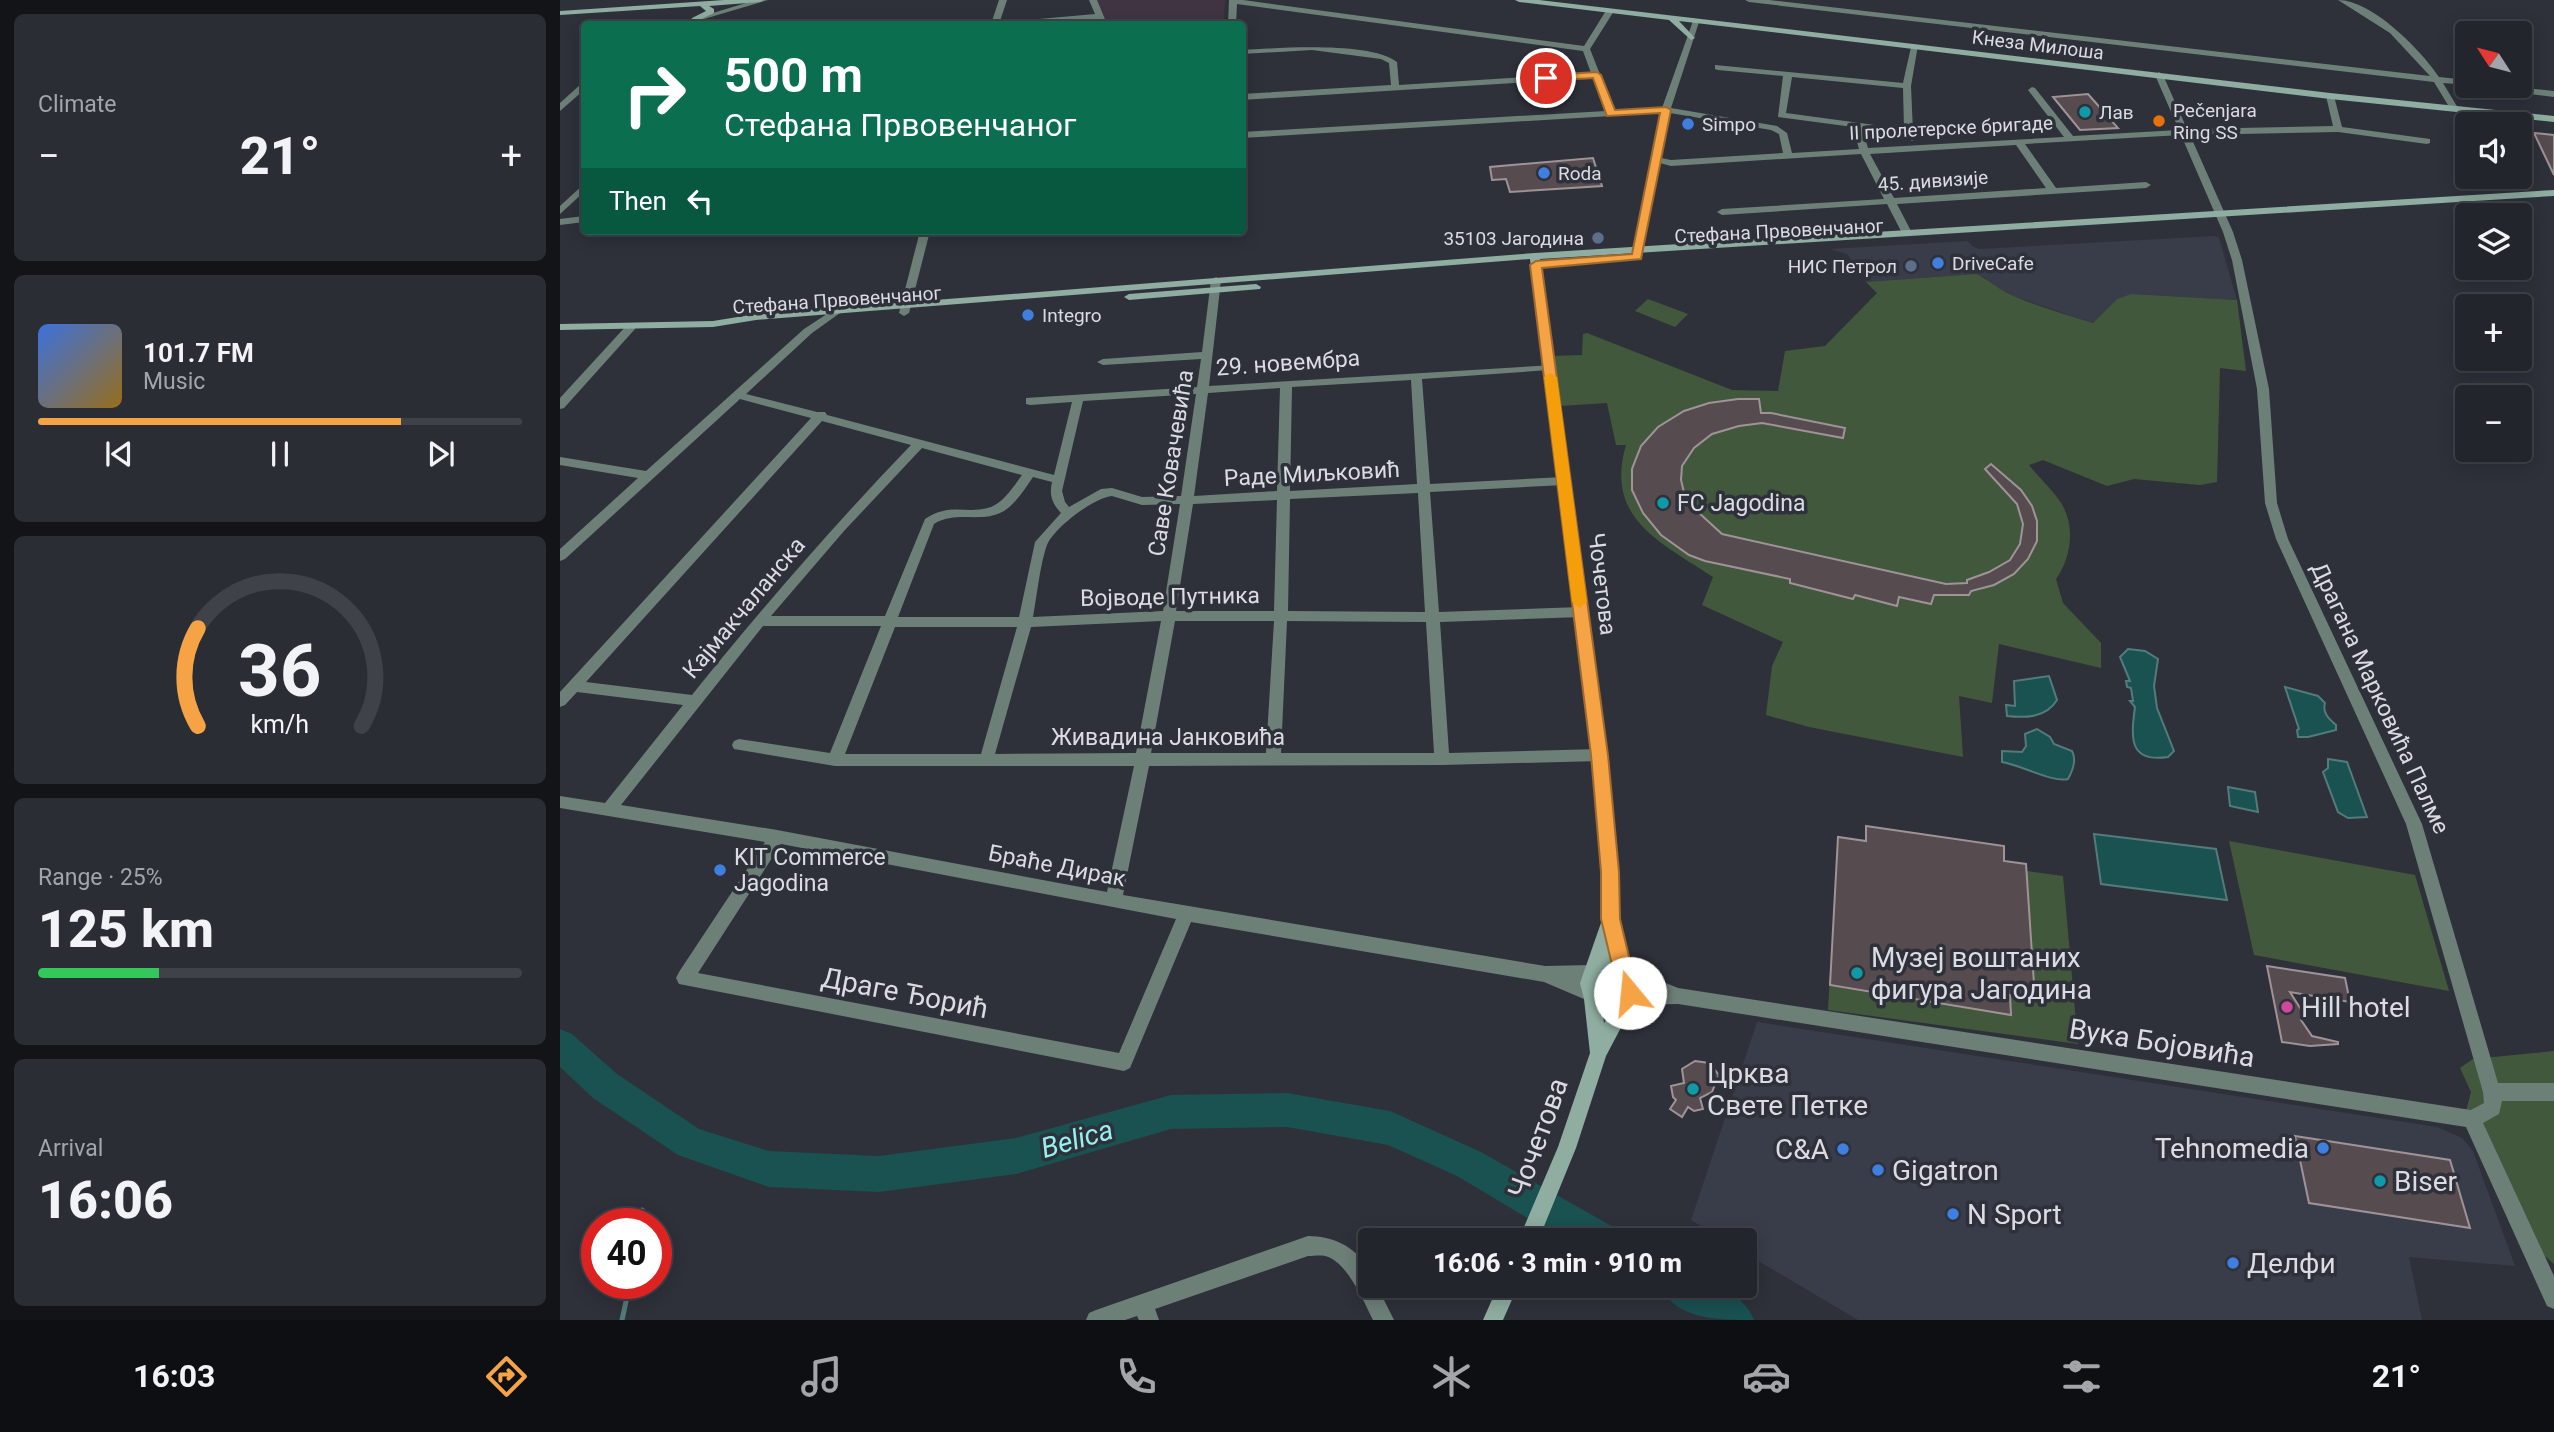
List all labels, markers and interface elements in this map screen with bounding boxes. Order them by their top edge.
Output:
north arrow [2455,21,2532,98]
map controls [2455,21,2532,462]
street label: Кнеза Милоша [1971,25,2105,65]
text: 500 m [724,47,863,104]
pin [1516,48,1576,108]
icon: right [609,49,700,140]
icon: arrive [1527,59,1565,97]
text: Climate [38,91,117,118]
place label: Pečenjara Ring SS [2173,99,2257,144]
place label: Лав [2099,101,2134,124]
marker: Лав [2077,104,2093,120]
text: Стефана Првовенчаног [724,106,1076,144]
street label: II пролетерске бригаде [1848,111,2054,145]
button: sound [2455,112,2532,189]
place label: Simpo [1702,113,1756,136]
marker: Pečenjara Ring SS [2151,113,2167,129]
marker: Simpo [1680,116,1696,132]
text: 21° [240,126,320,187]
text: − [38,134,60,178]
text: + [500,134,522,178]
place label: Roda [1558,162,1602,185]
marker: Roda [1536,165,1552,181]
street label: 45. дивизије [1877,166,1989,196]
icon: left [681,182,719,220]
text: Then [609,186,667,216]
button: layers [2455,203,2532,280]
street label: Стефана Првовенчаног [1674,214,1884,248]
place label: 35103 Јагодина [1443,227,1584,250]
marker: 35103 Јагодина [1590,230,1606,246]
place label: DriveCafe [1952,252,2034,275]
place label: НИС Петрол [1788,255,1897,278]
marker: DriveCafe [1930,255,1946,271]
marker: НИС Петрол [1903,258,1919,274]
street label: Стефана Првовенчаног [732,281,942,319]
button: + [2455,294,2532,371]
place label: Integro [1042,304,1102,327]
marker: Integro [1020,307,1036,323]
text: 101.7 FM [143,338,254,368]
street label: 29. новембра [1215,344,1361,382]
text: Music [143,368,205,395]
street label: Саве Ковачевића [1143,368,1199,558]
button: − [2455,385,2532,462]
icon: previous [100,435,138,473]
icon: pause [261,435,299,473]
icon: next [422,435,460,473]
street label: Раде Миљковић [1223,456,1401,492]
place label: FC Jagodina [1677,490,1805,517]
marker: FC Jagodina [1655,495,1671,511]
street label: Чочетова [1582,531,1622,637]
street label: Кајмакчаланска [677,532,811,684]
street label: Драгана Марковића Палме [2305,558,2455,838]
street label: Војводе Путника [1080,582,1260,612]
text: 36 [238,628,322,714]
text: km/h [251,710,309,739]
street label: Живадина Јанковића [1051,724,1285,751]
street label: Браће Дирак [986,839,1128,893]
place label: KIT Commerce Jagodina [734,844,886,897]
marker: KIT Commerce Jagodina [712,862,728,878]
text: Range · 25% [38,864,163,891]
text: 125 km [38,899,214,960]
place label: Музеј воштаних фигура Јагодина [1871,941,2092,1006]
position arrow [1593,956,1667,1030]
street label: Драге Ђорић [819,961,991,1025]
marker: Музеј воштаних фигура Јагодина [1849,965,1865,981]
place label: Hill hotel [2301,991,2411,1024]
marker: Hill hotel [2279,999,2295,1015]
street label: Вука Бојовића [2067,1012,2257,1074]
place label: Црква Свете Петке [1707,1057,1868,1122]
street label: Чочетова [1501,1074,1575,1202]
marker: Црква Свете Петке [1685,1081,1701,1097]
water label: Belica [1037,1113,1117,1165]
place label: Tehnomedia [2155,1132,2309,1165]
place label: C&A [1775,1133,1829,1166]
text: Arrival [38,1135,103,1162]
marker: Tehnomedia [2315,1140,2331,1156]
marker: C&A [1835,1141,1851,1157]
place label: Gigatron [1892,1154,1999,1187]
marker: Gigatron [1870,1162,1886,1178]
place label: Biser [2394,1165,2458,1198]
text: 16:06 [38,1170,173,1231]
marker: Biser [2372,1173,2388,1189]
place label: N Sport [1967,1198,2062,1231]
marker: N Sport [1945,1206,1961,1222]
speed limit sign: 40 [581,1208,672,1299]
place label: Делфи [2247,1247,2336,1280]
text: 16:06 · 3 min · 910 m [1433,1248,1682,1278]
marker: Делфи [2225,1255,2241,1271]
icon: directions [482,1352,531,1401]
icon: music [797,1352,846,1401]
icon: phone [1112,1352,1161,1401]
icon: climate [1427,1352,1476,1401]
icon: car [1742,1352,1791,1401]
icon: filters [2057,1352,2106,1401]
text: 16:03 [133,1357,215,1395]
text: 21° [2372,1357,2421,1395]

